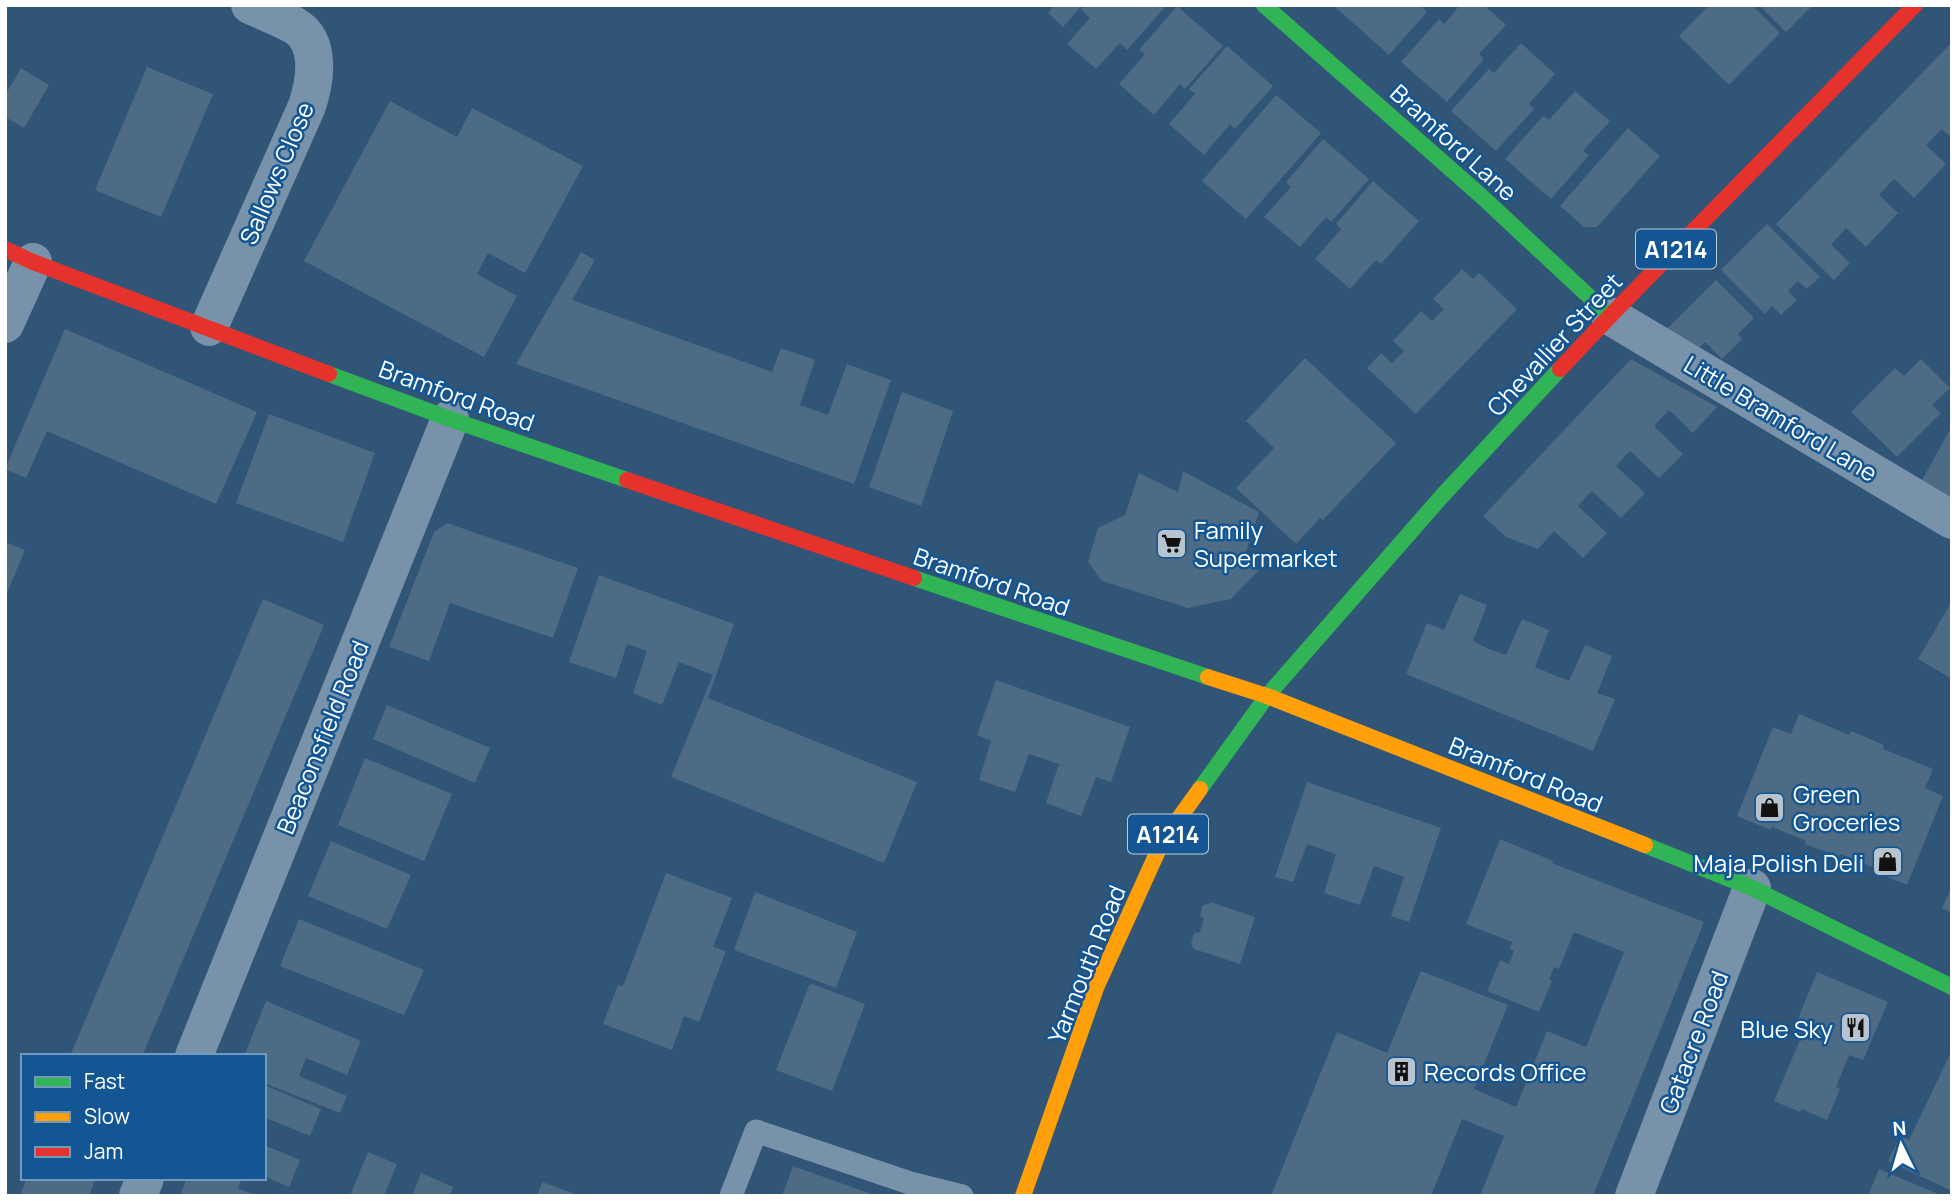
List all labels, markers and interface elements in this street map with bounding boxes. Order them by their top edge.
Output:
street label: Bramford Lane [1384,76,1524,208]
street label: Sallows Close [231,97,321,249]
road number: A1214 [1636,230,1716,268]
street label: Chevallier Street [1479,265,1629,423]
street label: Little Bramford Lane [1678,347,1884,489]
street label: Bramford Road [375,352,539,438]
place label: Family Supermarket [1194,513,1338,574]
supermarket icon: Family Supermarket [1154,526,1188,560]
street label: Bramford Road [910,539,1074,623]
street label: Beaconsfield Road [268,635,376,839]
street label: Bramford Road [1444,728,1608,820]
place label: Green Groceries [1793,777,1900,838]
shop icon: Green Groceries [1753,790,1787,824]
road number: A1214 [1128,814,1208,854]
shop icon: Maja Polish Deli [1870,845,1904,879]
place label: Maja Polish Deli [1694,846,1864,879]
street label: Yarmouth Road [1039,880,1133,1048]
street label: Gatacre Road [1651,966,1735,1118]
restaurant icon: Blue Sky [1839,1011,1873,1045]
place label: Blue Sky [1740,1012,1833,1045]
legend [21,1054,266,1180]
building icon: Records Office [1384,1054,1418,1088]
place label: Records Office [1424,1055,1587,1088]
text: Fast [84,1067,125,1095]
text: Slow [84,1102,130,1130]
north arrow [1866,1110,1936,1180]
text: N [1892,1115,1907,1142]
text: Jam [84,1137,123,1165]

